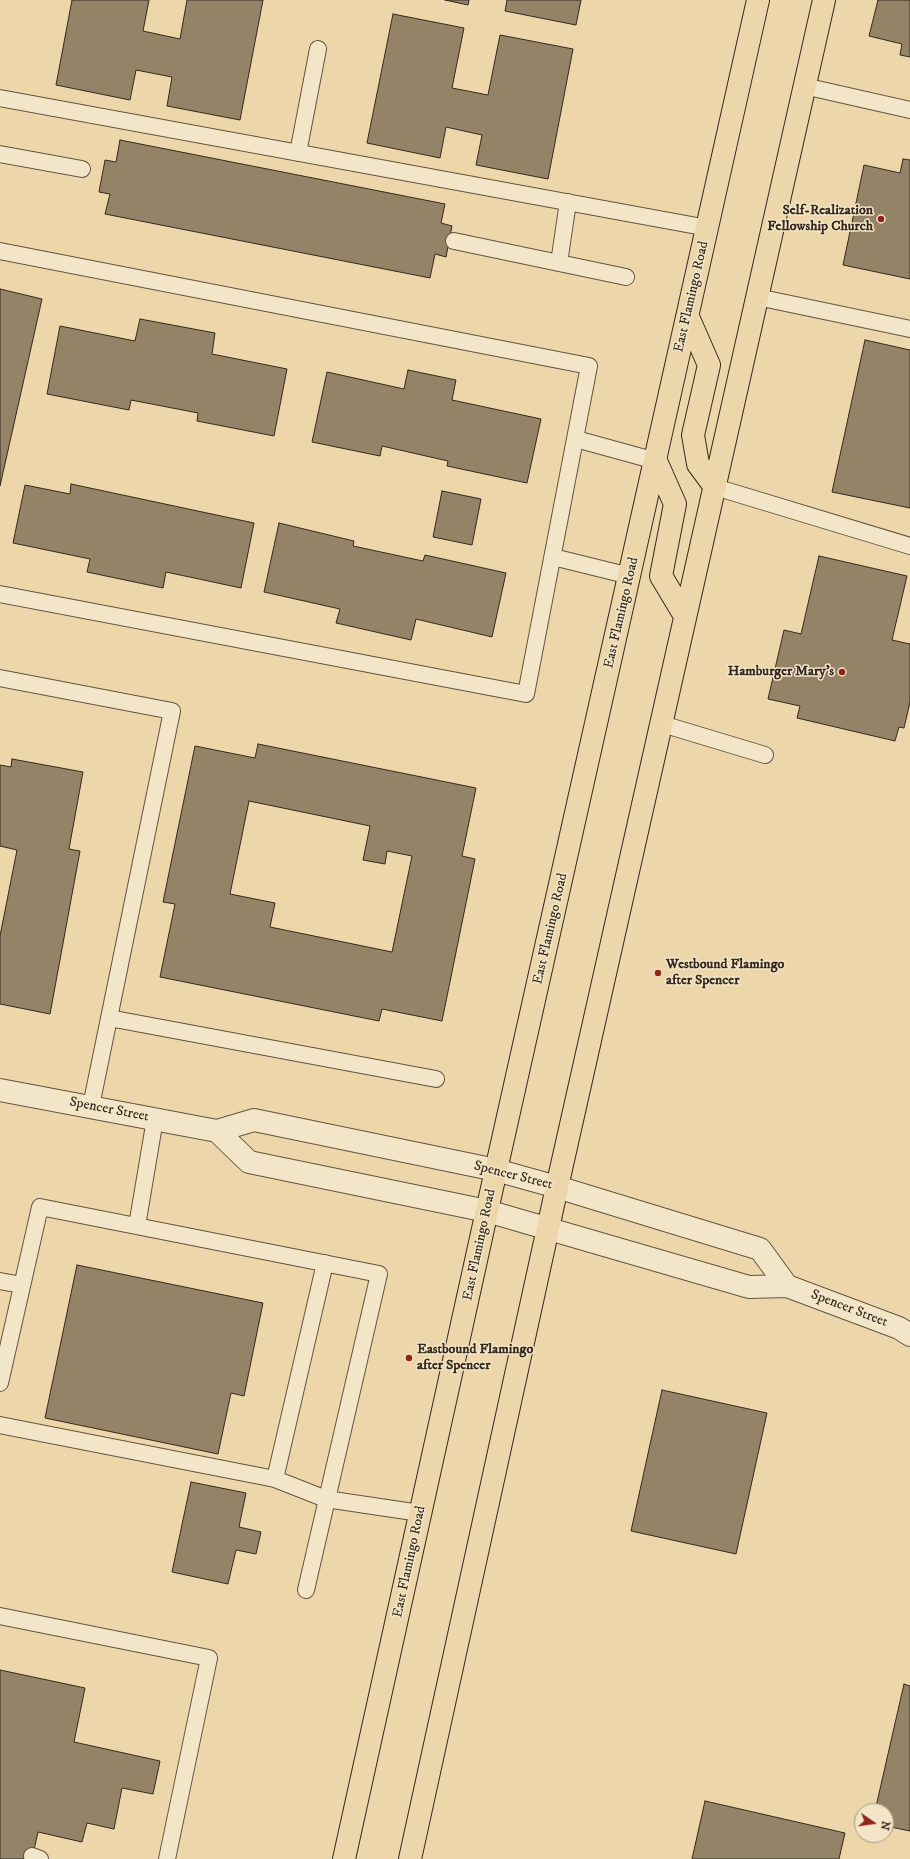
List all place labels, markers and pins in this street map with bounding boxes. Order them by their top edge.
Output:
place label: Self-Realization Fellowship Church [767,203,873,236]
marker: Self-Realization Fellowship Church [876,214,886,224]
place label: Hamburger Mary's [728,664,834,680]
marker: Hamburger Mary's [837,667,847,677]
place label: Westbound Flamingo after Spencer [666,957,784,990]
marker: Westbound Flamingo after Spencer [653,968,663,978]
place label: Eastbound Flamingo after Spencer [417,1342,533,1374]
marker: Eastbound Flamingo after Spencer [404,1353,414,1363]

